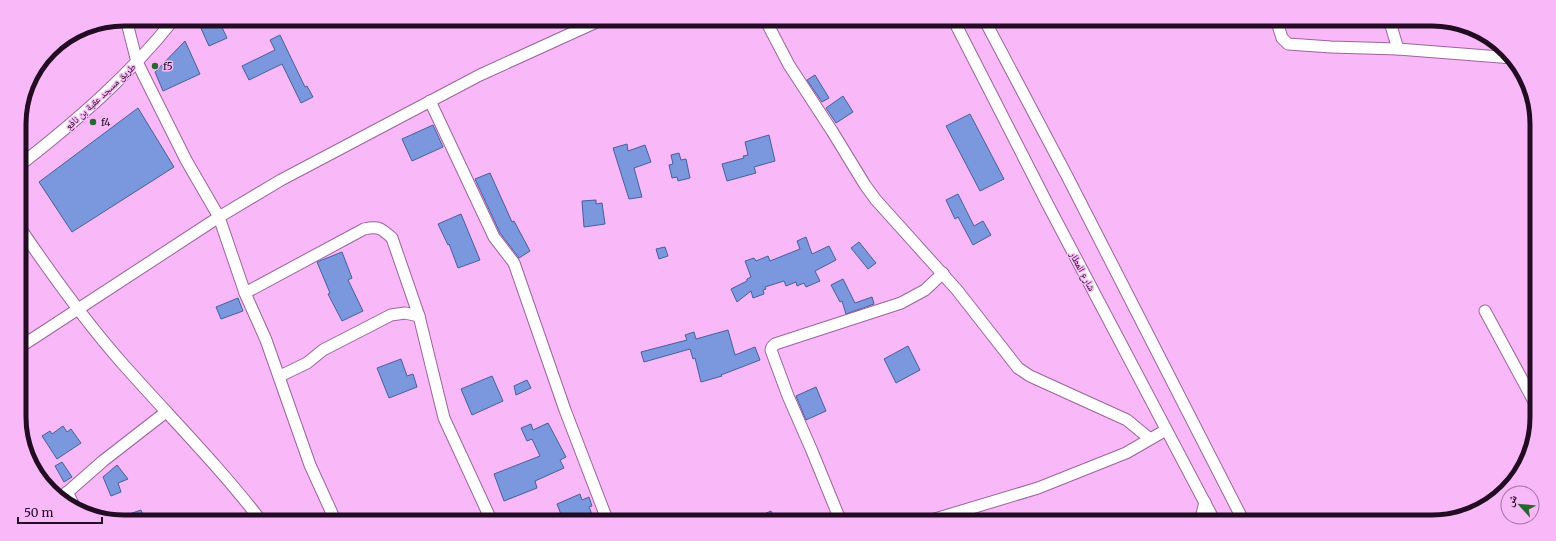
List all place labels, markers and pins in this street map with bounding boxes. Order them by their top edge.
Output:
place label: f5 [163,60,173,73]
marker: f5 [150,61,160,71]
place label: f4 [101,116,111,129]
marker: f4 [88,117,98,127]

